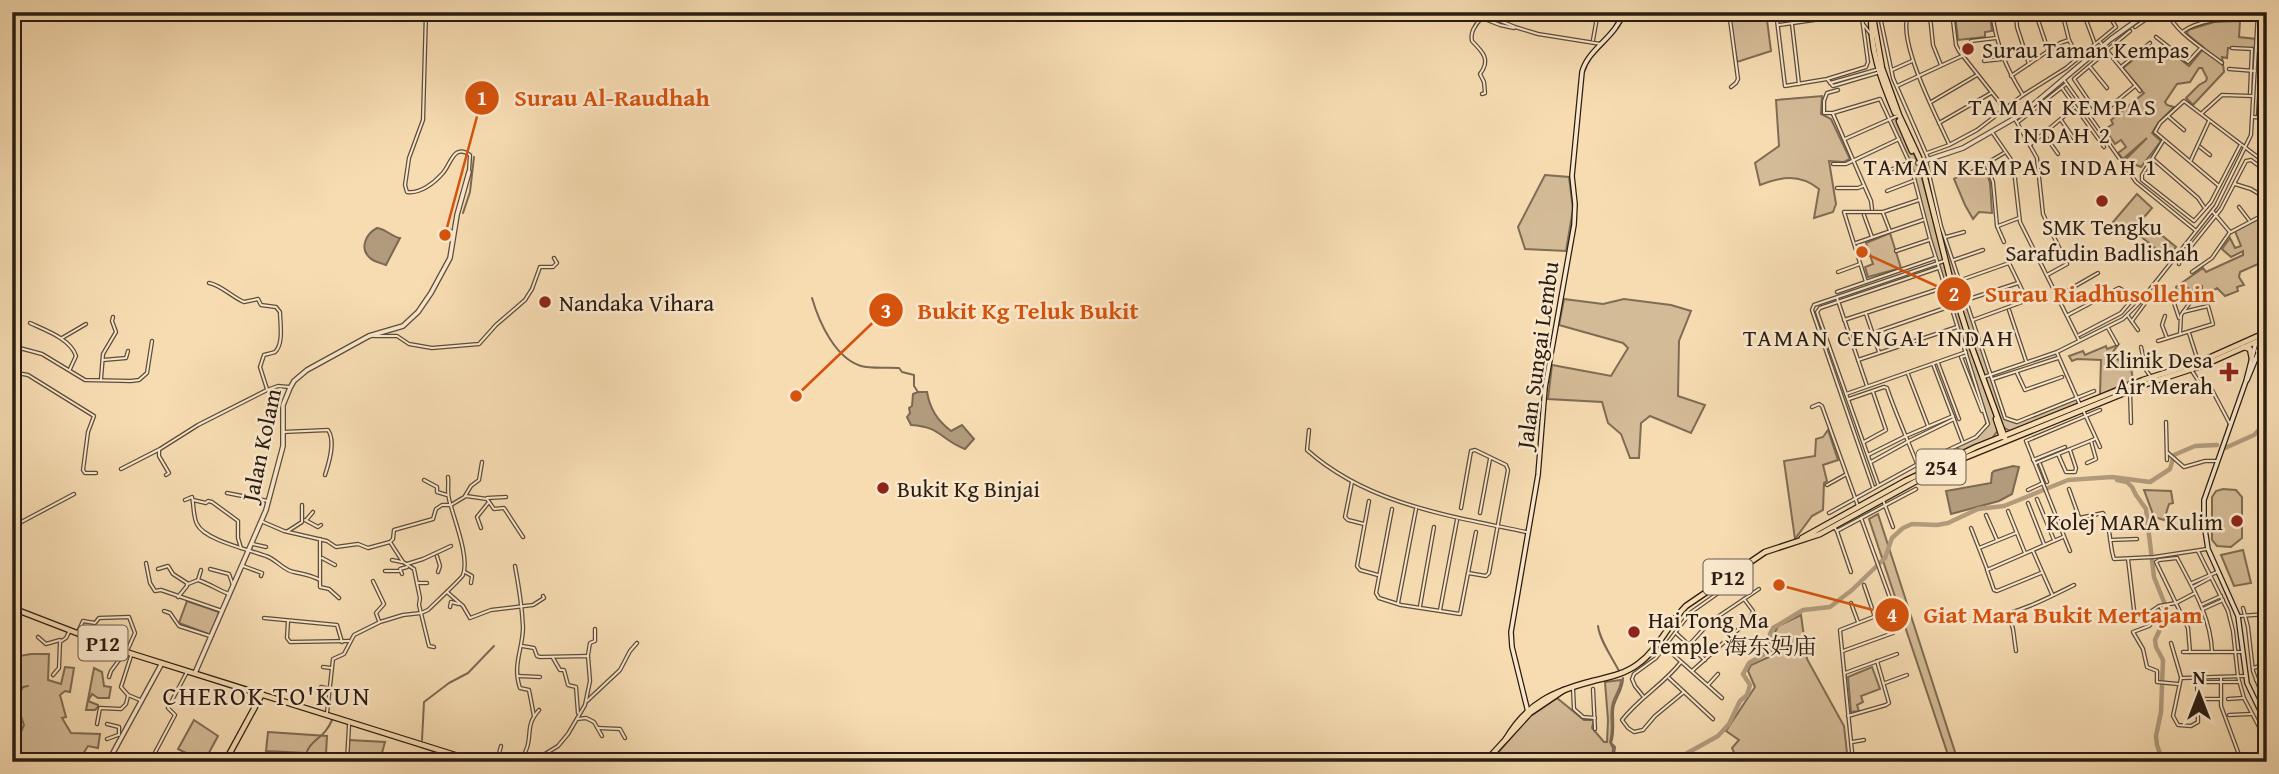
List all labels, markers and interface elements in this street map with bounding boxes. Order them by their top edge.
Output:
place label: Surau Taman Kempas [1982,33,2189,66]
marker: Surau Taman Kempas [1960,41,1976,57]
callout: Surau Al-Raudhah [465,75,723,120]
text: Surau Al-Raudhah [514,80,710,115]
text: 1 [477,82,487,113]
district label: TAMAN KEMPAS INDAH 2 [1968,89,2158,152]
district label: TAMAN KEMPAS INDAH 1 [1863,149,2159,184]
marker: SMK Tengku Sarafudin Badlishah [2094,193,2110,209]
place label: SMK Tengku Sarafudin Badlishah [2005,210,2199,269]
street label: Jalan Sungai Lembu [1507,259,1567,454]
callout: Surau Riadhusollehin [1936,271,2229,316]
text: Surau Riadhusollehin [1985,276,2215,311]
text: 2 [1949,278,1959,309]
place label: Nandaka Vihara [559,286,714,319]
callout: Bukit Kg Teluk Bukit [869,288,1153,333]
text: Bukit Kg Teluk Bukit [917,293,1139,328]
marker: Nandaka Vihara [537,294,553,310]
text: 3 [881,295,891,326]
district label: TAMAN CENGAL INDAH [1743,320,2015,355]
place label: Klinik Desa Air Merah [2106,343,2213,402]
marker: Klinik Desa Air Merah [2219,362,2239,382]
street label: Jalan Kolam [232,385,289,508]
road number: 254 [1916,449,1966,484]
place label: Bukit Kg Binjai [897,472,1040,505]
marker: Bukit Kg Binjai [875,480,891,496]
place label: Kolej MARA Kulim [2046,505,2223,538]
marker: Kolej MARA Kulim [2229,513,2245,529]
road number: P12 [1704,560,1752,594]
callout: Giat Mara Bukit Mertajam [1875,592,2217,637]
text: Giat Mara Bukit Mertajam [1924,597,2203,632]
text: 4 [1887,599,1898,630]
place label: Hai Tong Ma Temple 海东妈庙 [1648,603,1816,662]
marker: Hai Tong Ma Temple 海东妈庙 [1626,624,1642,640]
road number: P12 [78,626,128,660]
north arrow [2164,658,2234,728]
text: N [2193,663,2206,691]
district label: CHEROK TO'KUN [163,676,371,715]

